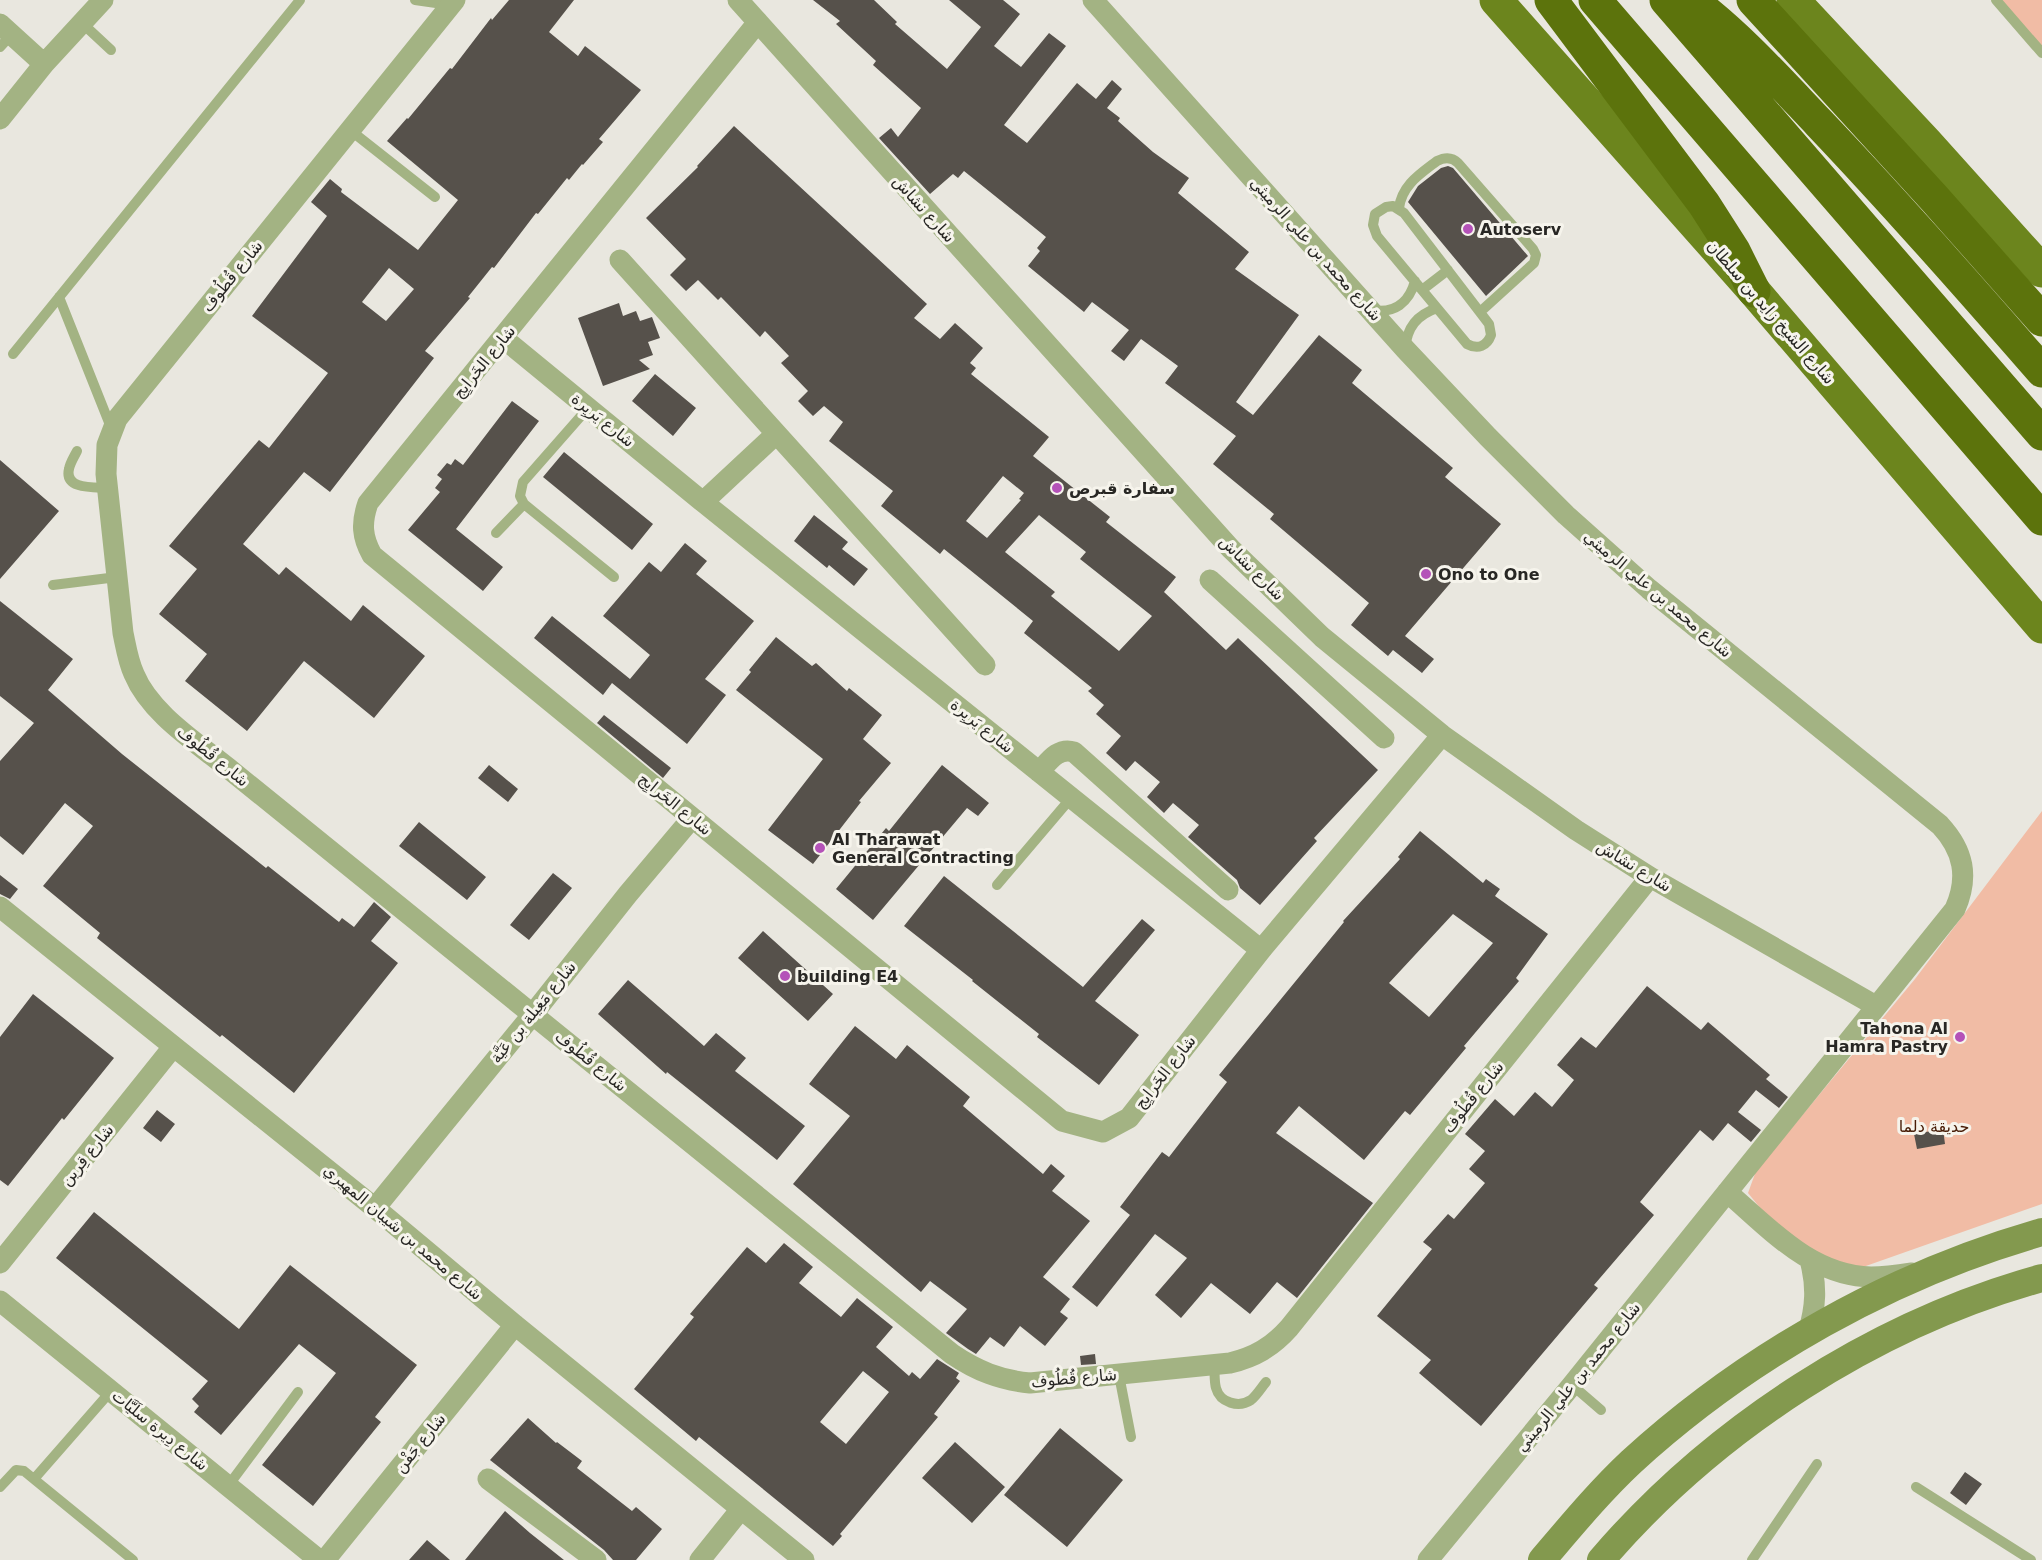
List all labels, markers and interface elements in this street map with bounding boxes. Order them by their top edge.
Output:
street label: شارع نشاش [888,172,959,247]
street label: شارع محمد بن علي الرميثي [1246,173,1386,325]
place label: Autoserv [1480,220,1562,239]
marker: Autoserv [1461,222,1475,236]
street label: شارع قُطُوف [196,235,267,316]
street label: شارع الشيخ زايد بن سلطان [1702,236,1839,389]
street label: شارع الخَرايِج [449,322,521,403]
street label: شارع يَريِرة [567,389,638,453]
place label: سفارة قبرص [1069,479,1175,498]
marker: سفارة قبرص [1050,481,1064,495]
street label: شارع محمد بن علي الرميثي [1580,527,1736,662]
street label: شارع نشاش [1215,532,1288,605]
place label: Ono to One [1438,565,1540,584]
marker: Ono to One [1419,567,1433,581]
street label: شارع يَريِرة [946,695,1017,759]
street label: شارع قُطُوف [173,720,254,791]
street label: شارع الخَرايِج [634,769,715,841]
place label: Al Tharawat General Contracting [832,830,1014,867]
street label: شارع نشاش [1593,836,1675,897]
marker: Al Tharawat General Contracting [813,841,827,855]
street label: شارع مَغِيلة بن عَيَّة [486,957,581,1067]
place label: building E4 [797,967,898,986]
marker: building E4 [778,969,792,983]
place label: Tahona Al Hamra Pastry [1825,1019,1949,1056]
street label: شارع قُطُوف [551,1025,632,1096]
marker: Tahona Al Hamra Pastry [1953,1030,1967,1044]
street label: شارع الخَرايِج [1130,1031,1201,1114]
street label: شارع قُطُوف [1437,1056,1508,1137]
park label: حديقة دلما [1899,1117,1969,1136]
street label: شارع قِرين [56,1120,118,1190]
street label: شارع محمد بن شيبان المهيري [319,1160,486,1305]
street label: شارع محمد بن علي الرميثي [1512,1298,1645,1456]
street label: شارع قُطُوف [1030,1362,1118,1392]
street label: شارع دِيرة سلَيَّات [108,1385,212,1475]
street label: شارع جَفْن [390,1410,450,1477]

